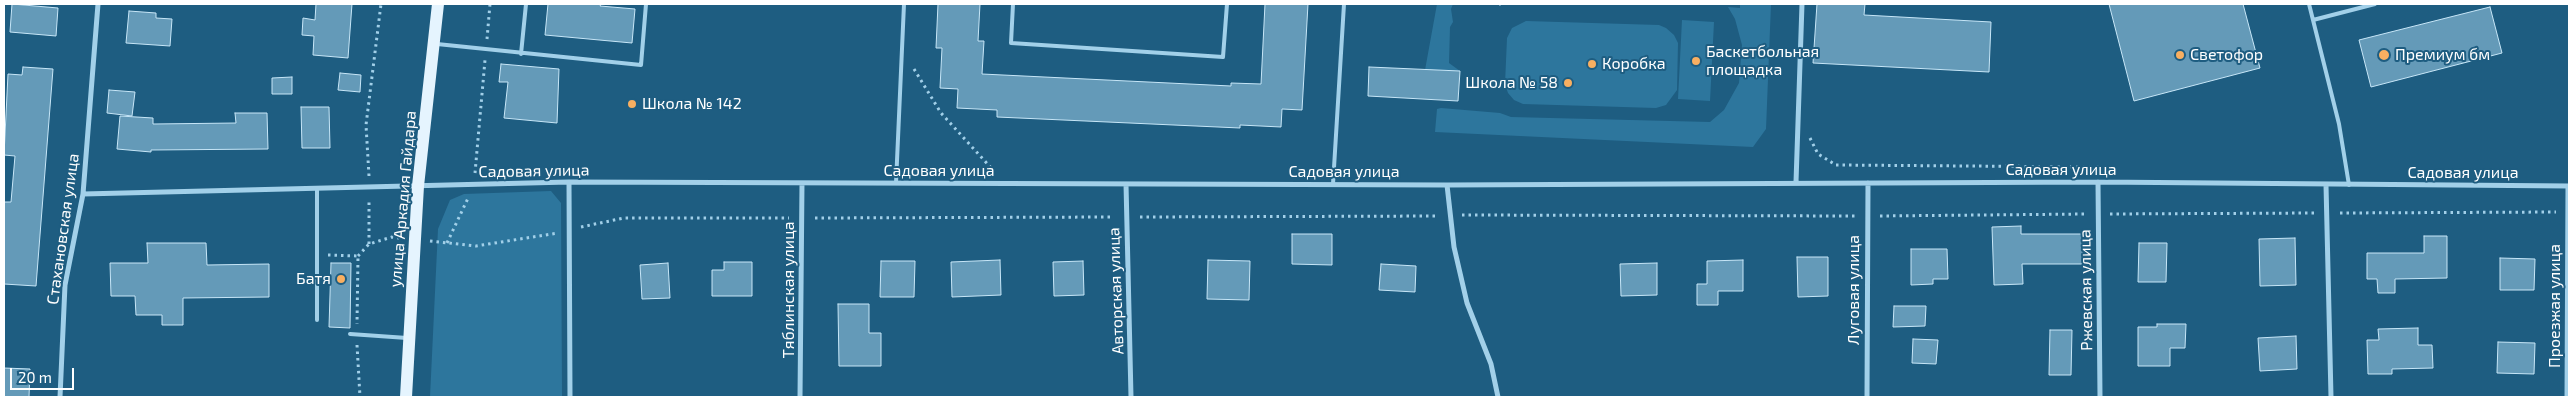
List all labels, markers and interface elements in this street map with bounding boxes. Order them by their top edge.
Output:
place label: Баскетбольная площадка [1706,42,1819,80]
place label: Светофор [2190,45,2263,65]
place label: Премиум бм [2395,45,2490,65]
marker: Премиум бм [2377,48,2391,62]
marker: Светофор [2174,49,2186,61]
place label: Коробка [1602,54,1666,74]
marker: Баскетбольная площадка [1690,55,1702,67]
marker: Коробка [1586,58,1598,70]
place label: Школа № 58 [1465,73,1558,93]
marker: Школа № 58 [1562,77,1574,89]
place label: Школа № 142 [642,94,742,114]
marker: Школа № 142 [626,98,638,110]
street label: улица Аркадия Гайдара [386,110,420,288]
street label: Стахановская улица [43,152,83,306]
street label: Садовая улица [478,160,590,182]
street label: Садовая улица [2005,160,2117,180]
street label: Садовая улица [883,161,995,181]
street label: Садовая улица [1288,162,1400,182]
street label: Садовая улица [2407,163,2519,183]
street label: Тяблинская улица [779,221,799,359]
street label: Авторская улица [1104,227,1128,355]
street label: Ржевская улица [2075,229,2097,351]
street label: Луговая улица [1844,235,1864,345]
street label: Проезжая улица [2545,244,2565,368]
place label: Батя [296,269,331,289]
marker: Батя [335,273,347,285]
scale bar [12,358,76,390]
text: 20 m [18,368,52,386]

